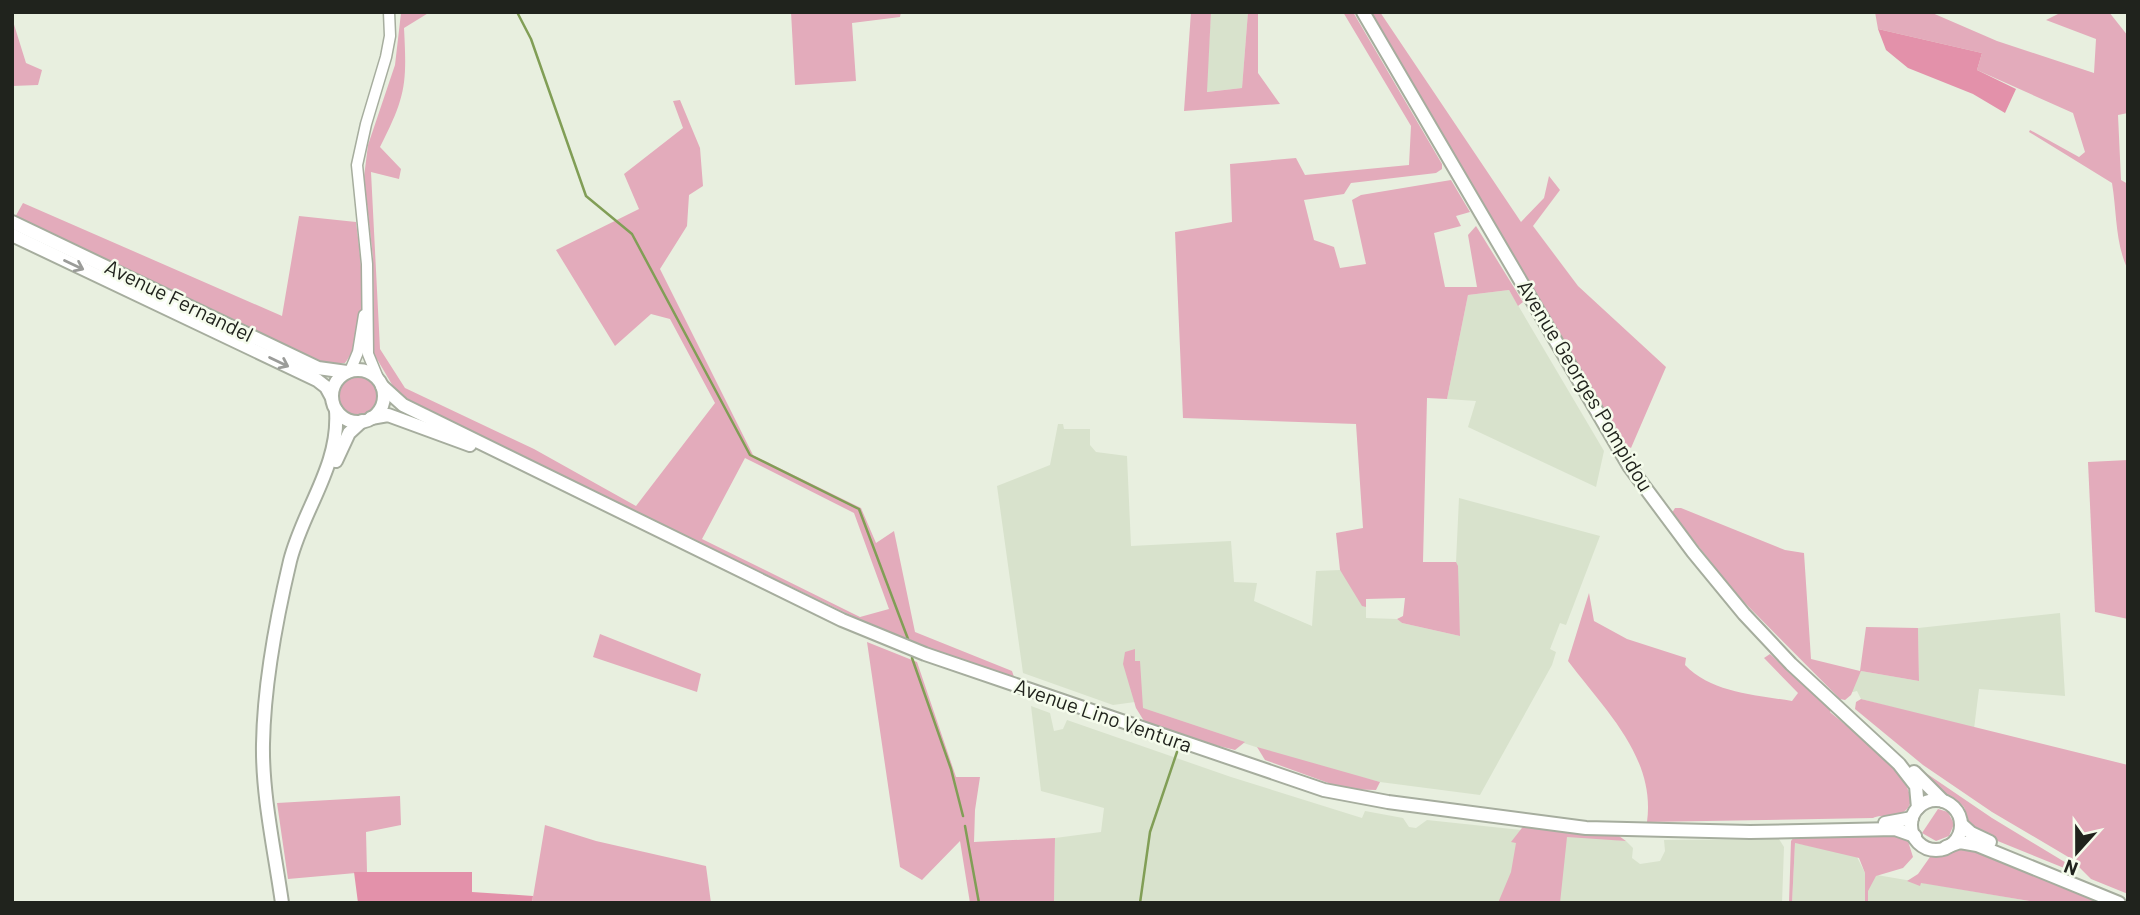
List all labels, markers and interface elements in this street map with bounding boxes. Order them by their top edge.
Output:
street label: Avenue Fernandel [102,253,258,346]
one-way arrow [63,259,84,272]
street label: Avenue Georges Pompidou [1513,275,1659,496]
one-way arrow [268,356,289,370]
street label: Avenue Lino Ventura [1011,672,1196,757]
north arrow [2042,817,2112,887]
text: N [2061,855,2081,881]

